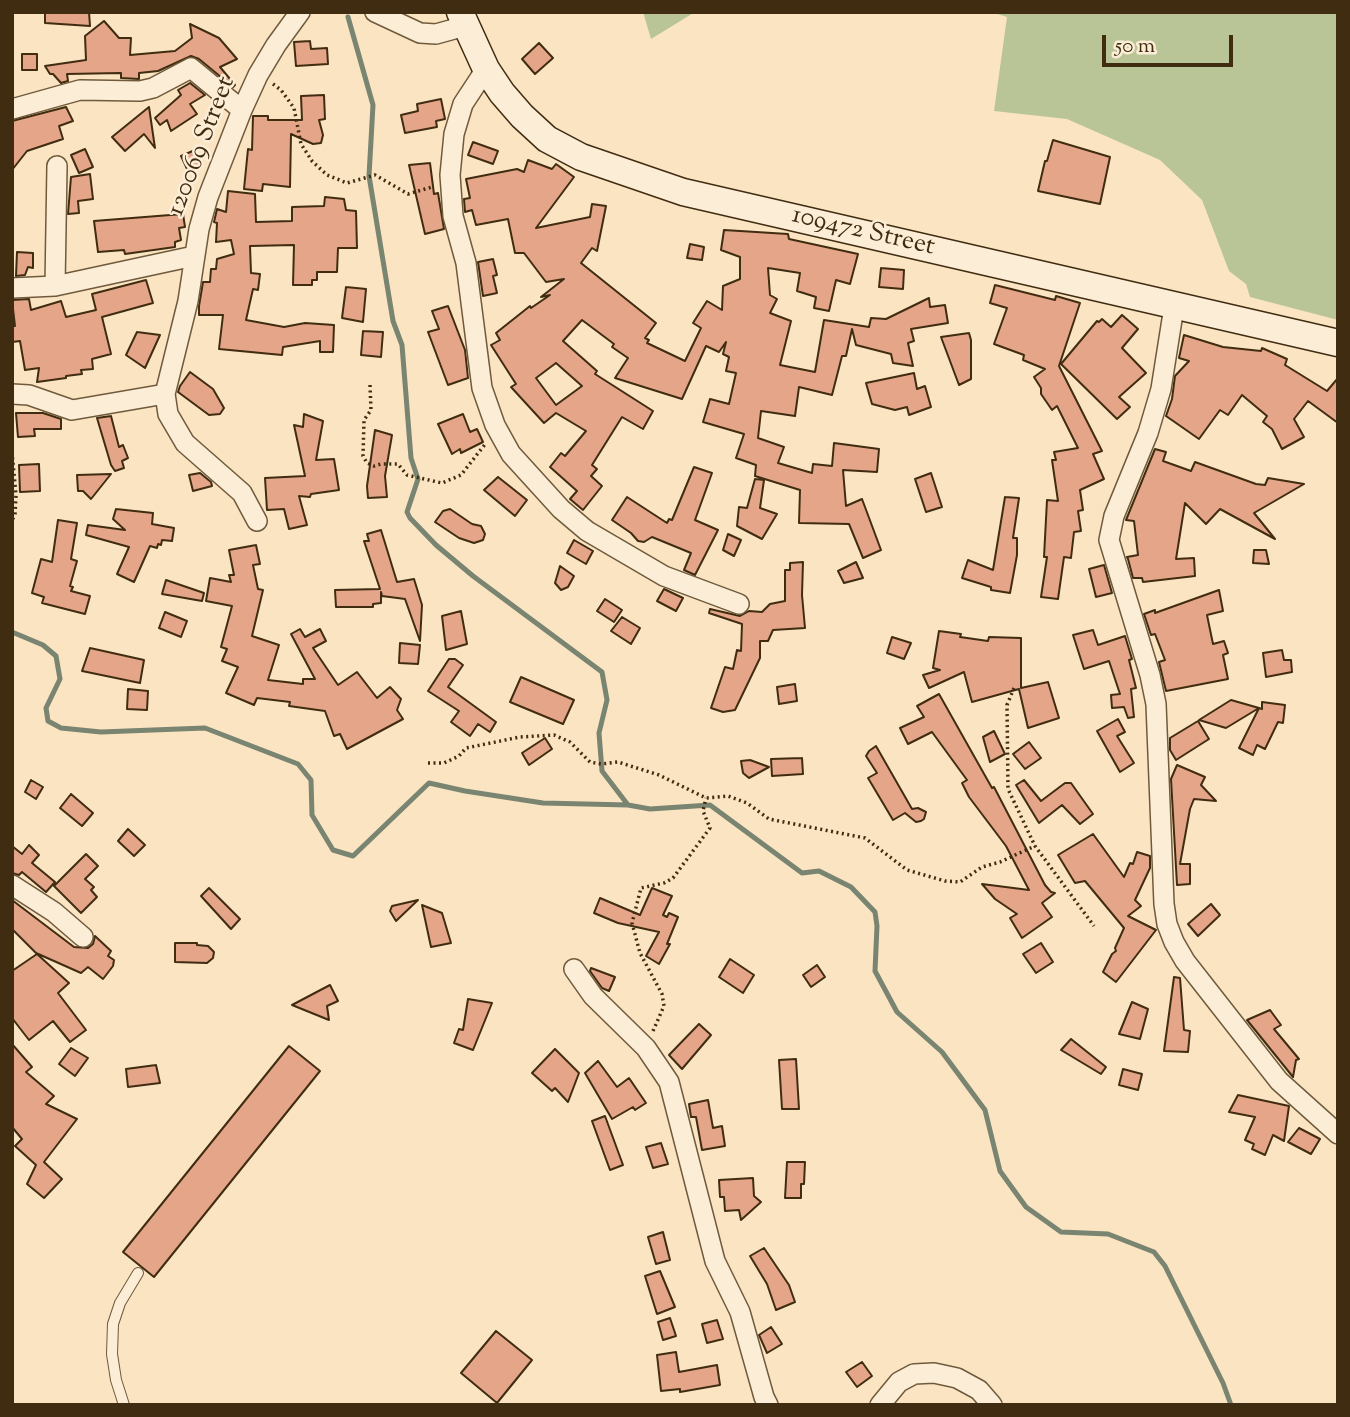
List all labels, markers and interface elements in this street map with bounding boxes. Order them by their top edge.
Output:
scale bar [1105,21,1236,65]
text: 50 m [1115,32,1155,62]
street label: 120069 Street [162,73,244,221]
street label: 109472 Street [789,201,937,265]

